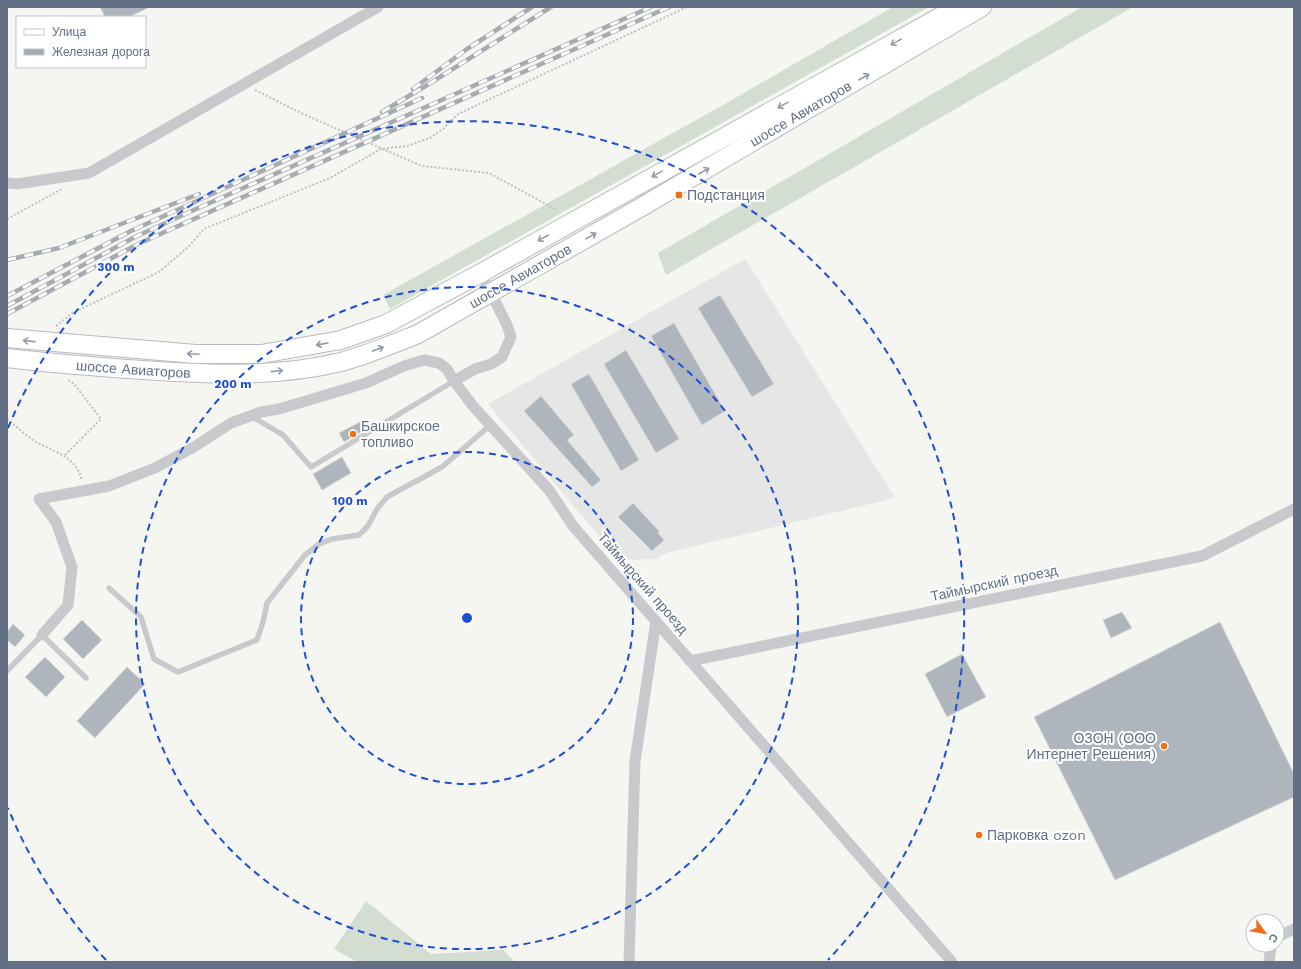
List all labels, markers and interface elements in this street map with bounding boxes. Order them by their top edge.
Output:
legend [16,16,146,68]
text: Улица [52,25,86,39]
one-way arrow [891,38,903,46]
text: Железная дорога [52,45,150,59]
one-way arrow [858,72,870,80]
street label: шоссе Авиаторов [747,78,854,150]
one-way arrow [777,101,789,109]
one-way arrow [698,166,710,174]
one-way arrow [651,171,663,179]
place label: Подстанция [687,187,765,203]
marker: Подстанция [674,190,684,200]
one-way arrow [585,231,597,239]
one-way arrow [537,234,549,242]
street label: шоссе Авиаторов [466,241,574,311]
text: 300 m [97,260,135,274]
one-way arrow [23,337,36,344]
one-way arrow [316,340,329,348]
one-way arrow [371,345,384,352]
one-way arrow [187,350,200,358]
street label: шоссе Авиаторов [76,357,191,381]
one-way arrow [270,367,283,375]
text: 200 m [214,377,252,391]
place label: Башкирское топливо [361,418,440,450]
marker: Башкирское топливо [348,429,358,439]
text: 100 m [332,494,368,508]
street label: Таймырский проезд [594,529,692,637]
street label: Таймырский проезд [929,562,1059,604]
centre of rings [460,611,474,625]
place label: ОЗОН (ООО Интернет Решения) [1027,730,1156,762]
marker: ОЗОН (ООО Интернет Решения) [1159,741,1169,751]
place label: Парковка ozon [987,827,1086,843]
marker: Парковка ozon [974,830,984,840]
north arrow [1245,913,1285,953]
text: С [1265,931,1281,945]

